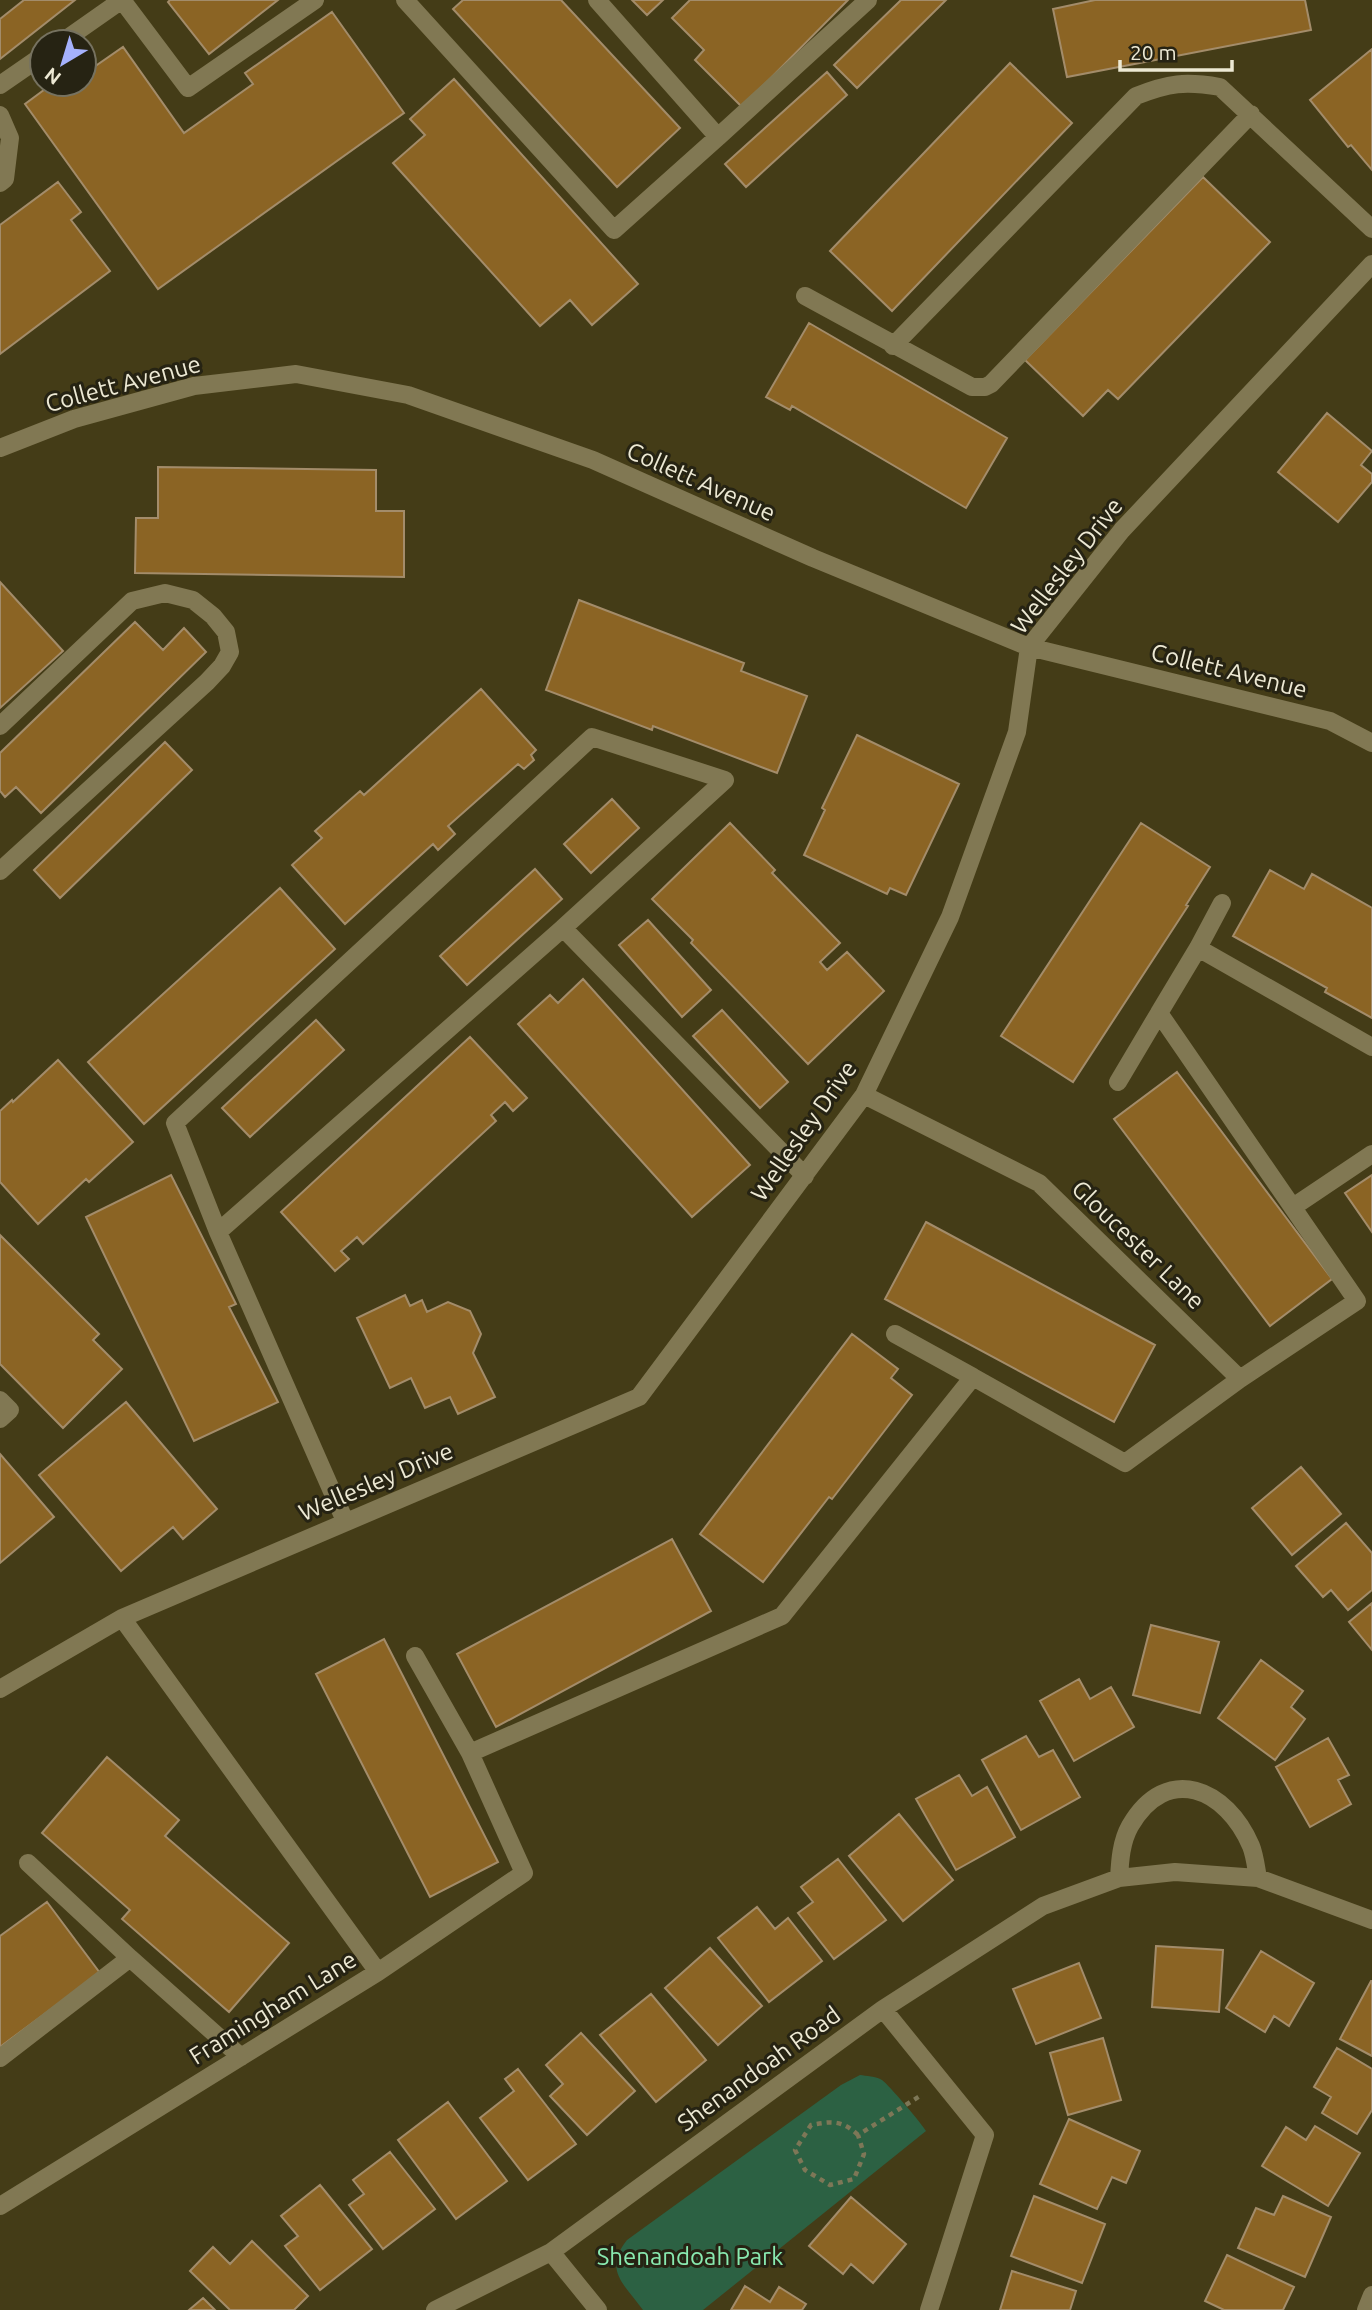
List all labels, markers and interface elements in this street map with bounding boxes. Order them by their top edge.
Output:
north arrow [28,28,98,98]
scale bar [1120,28,1232,72]
text: 20 m [1130,40,1177,64]
text: N [40,63,65,89]
street label: Collett Avenue [42,350,204,417]
street label: Collett Avenue [623,437,780,526]
street label: Wellesley Drive [1005,492,1128,639]
street label: Collett Avenue [1148,638,1310,703]
street label: Wellesley Drive [745,1056,862,1206]
street label: Gloucester Lane [1067,1175,1210,1315]
street label: Wellesley Drive [295,1437,457,1526]
street label: Framingham Lane [184,1945,361,2070]
street label: Shenandoah Road [672,2001,845,2137]
park label: Shenandoah Park [597,2243,783,2270]

